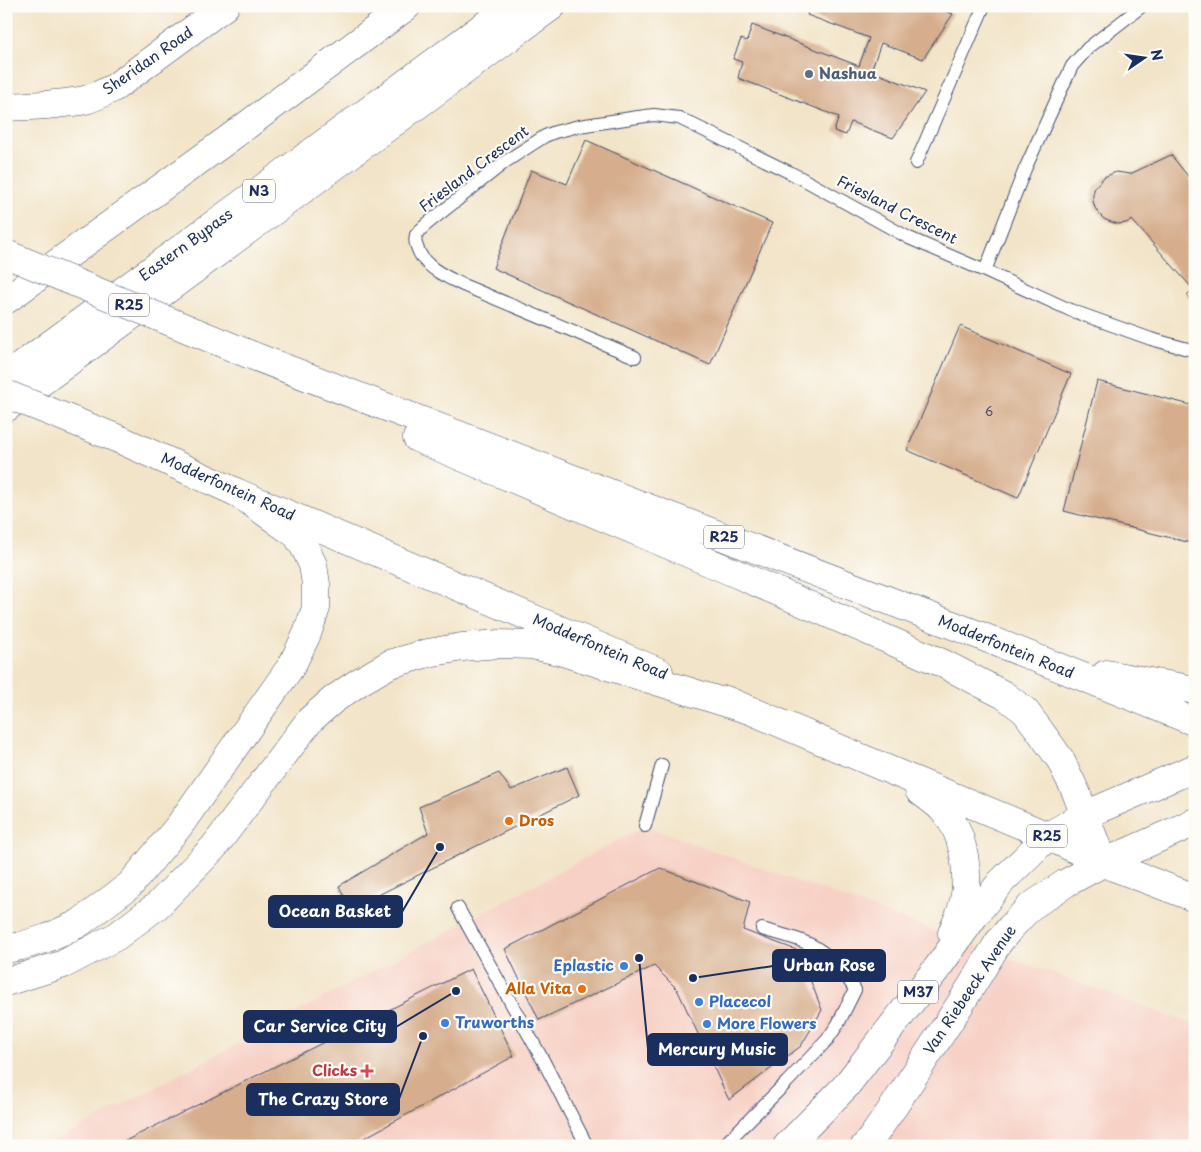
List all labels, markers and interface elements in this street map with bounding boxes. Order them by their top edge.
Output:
street label: Sheridan Road [97,20,197,100]
north arrow [1118,32,1168,82]
text: N [1146,47,1169,63]
place label: Nashua [819,61,877,84]
marker: Nashua [803,68,815,80]
street label: Friesland Crescent [413,119,533,217]
street label: Friesland Crescent [834,168,962,249]
road number: N3 [243,180,275,202]
street label: Eastern Bypass [133,202,237,286]
road number: R25 [109,294,149,316]
house number: 6 [985,402,993,420]
street label: Modderfontein Road [158,446,299,526]
road number: R25 [704,526,744,548]
street label: Modderfontein Road [529,607,672,684]
street label: Modderfontein Road [935,608,1078,683]
place label: Dros [519,808,554,831]
marker: Dros [503,815,515,827]
road number: R25 [1027,824,1067,848]
callout: Ocean Basket [269,896,402,927]
text: Ocean Basket [279,898,391,922]
street label: Van Riebeeck Avenue [917,920,1021,1058]
callout: Urban Rose [773,950,885,981]
text: Urban Rose [783,952,875,976]
place label: Eplastic [554,953,614,976]
marker: Eplastic [618,960,630,972]
place label: Alla Vita [504,976,573,999]
road number: M37 [898,980,938,1004]
marker: Alla Vita [576,983,588,995]
place label: Placecol [709,989,771,1012]
marker: Placecol [693,996,705,1008]
place label: Truworths [455,1010,534,1033]
callout: Car Service City [244,1011,396,1042]
place label: More Flowers [717,1011,816,1034]
text: Car Service City [254,1013,386,1037]
marker: Truworths [439,1017,451,1029]
marker: More Flowers [701,1018,713,1030]
callout: Mercury Music [648,1034,787,1065]
text: Mercury Music [658,1036,777,1060]
place label: Clicks [312,1058,357,1081]
marker: Clicks [361,1065,373,1077]
callout: The Crazy Store [247,1084,399,1115]
text: The Crazy Store [258,1086,388,1110]

